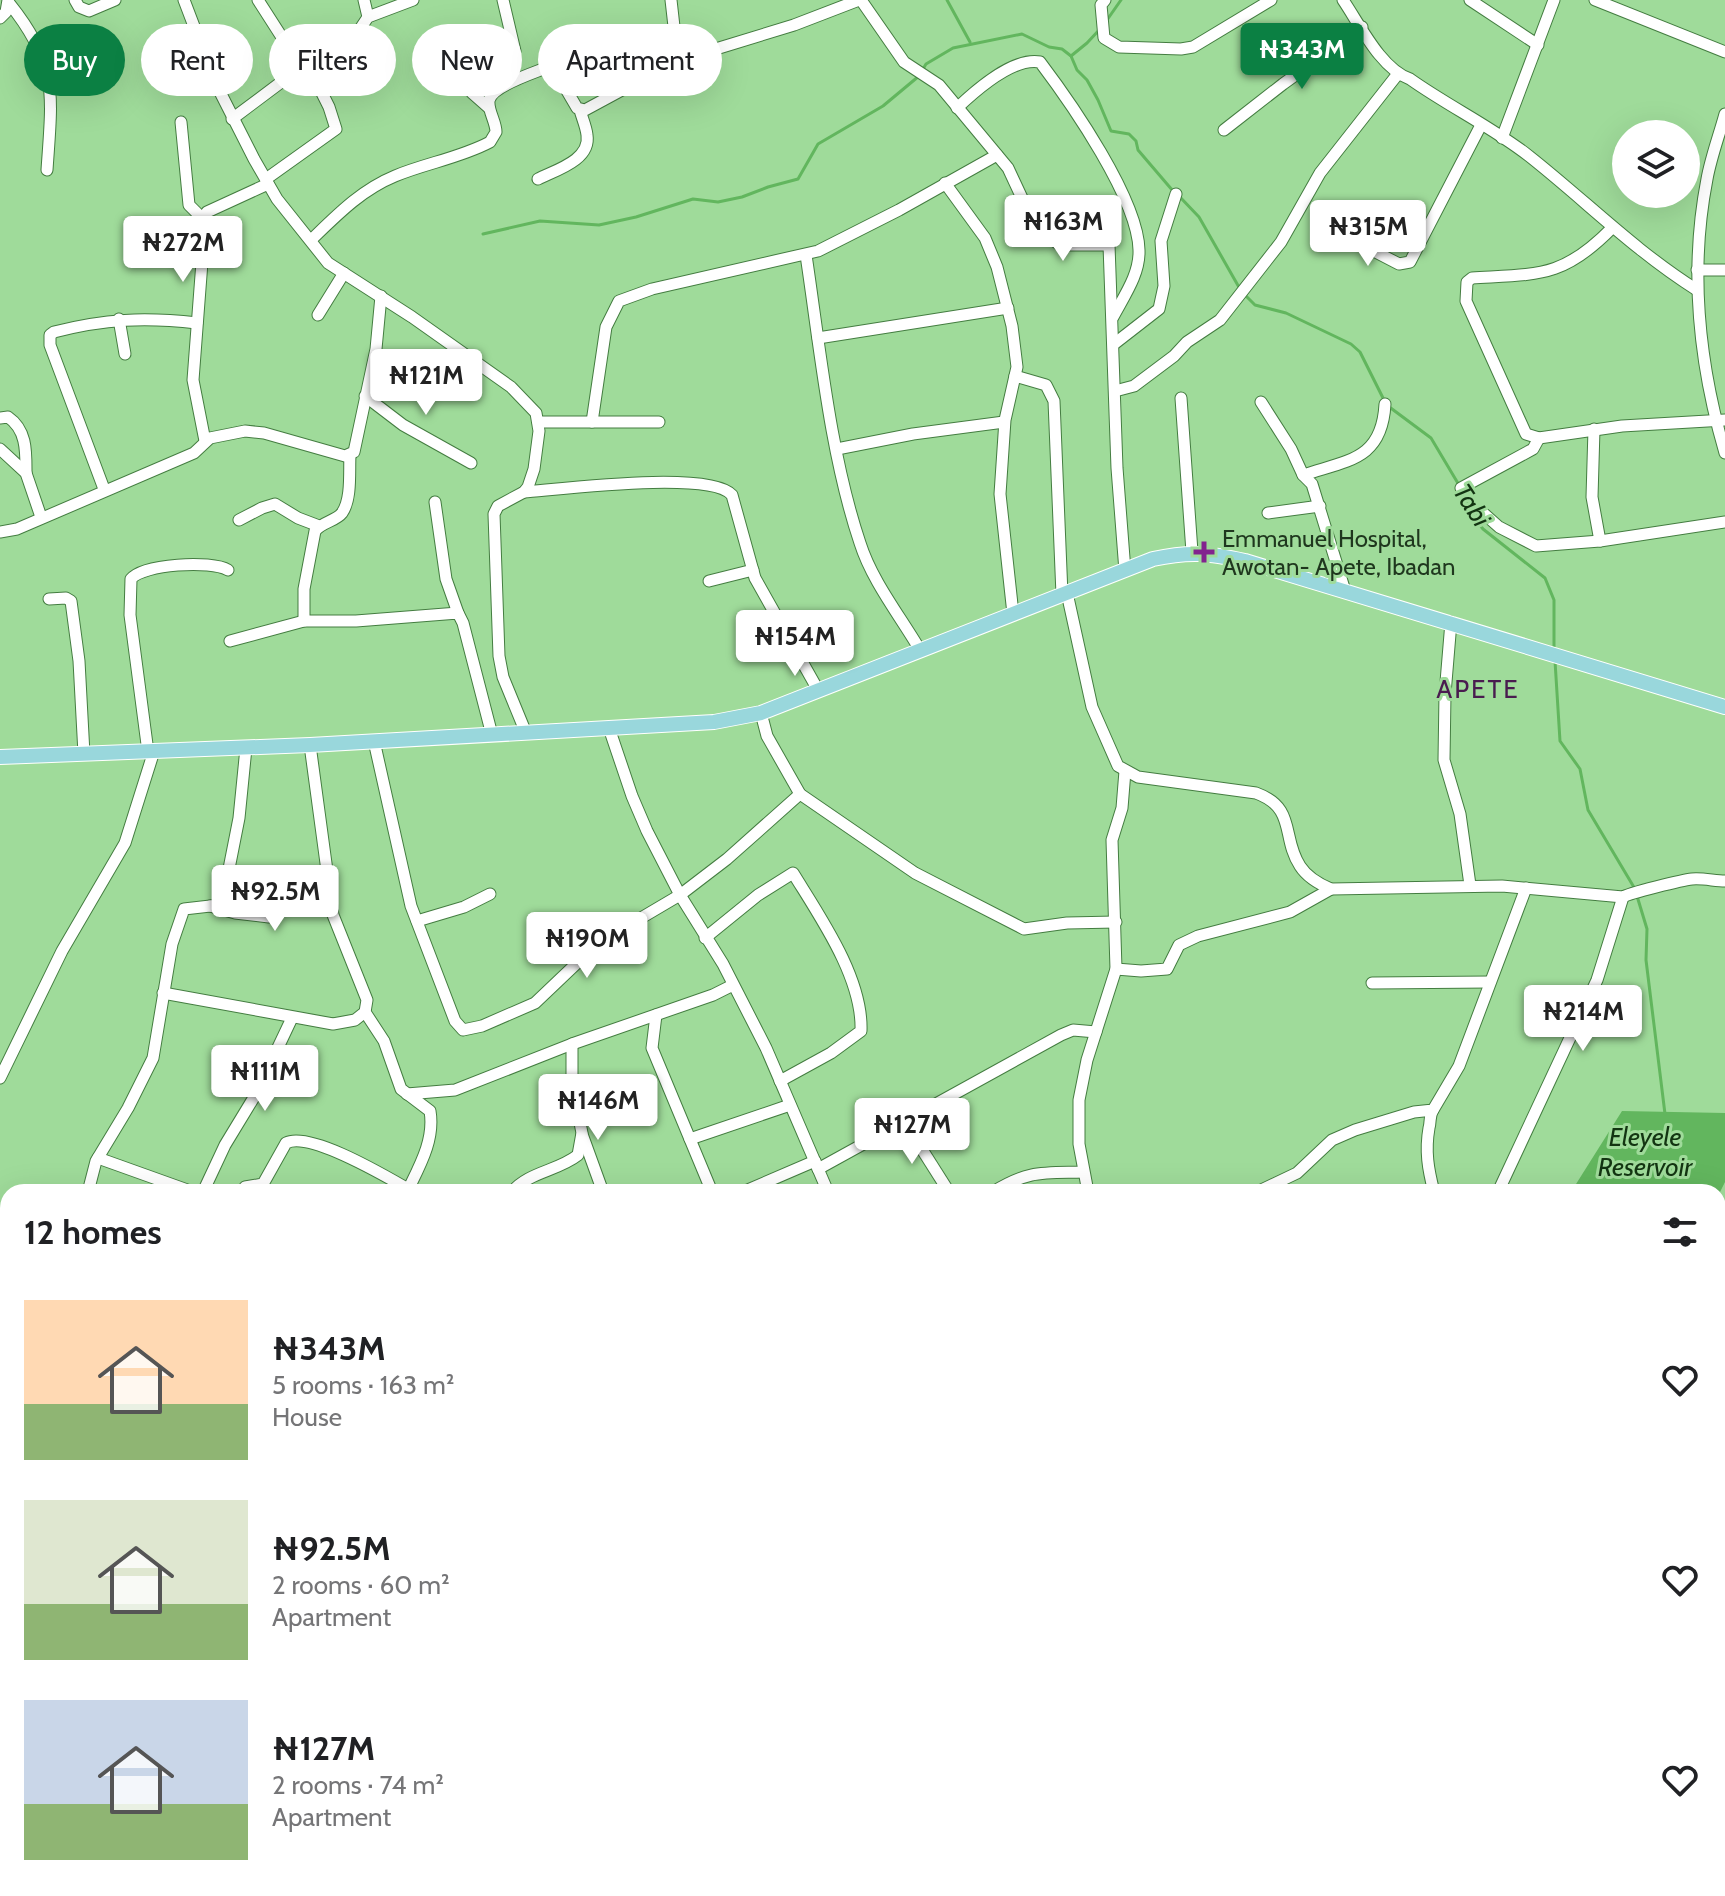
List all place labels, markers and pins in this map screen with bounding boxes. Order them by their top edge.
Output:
pin: ₦343M [1246,23,1358,91]
pin: ₦163M [1007,195,1119,263]
pin: ₦315M [1312,200,1424,268]
pin: ₦272M [127,216,239,284]
pin: ₦121M [370,349,482,417]
place label: Emmanuel Hospital, Awotan- Apete, Ibadan [1222,524,1455,581]
marker: Emmanuel Hospital, Awotan- Apete, Ibadan [1193,541,1215,563]
pin: ₦154M [739,610,851,678]
pin: ₦92.5M [210,865,340,933]
pin: ₦190M [531,912,643,980]
pin: ₦214M [1527,985,1639,1053]
pin: ₦111M [209,1045,321,1113]
pin: ₦146M [542,1074,654,1142]
pin: ₦127M [856,1098,968,1166]

